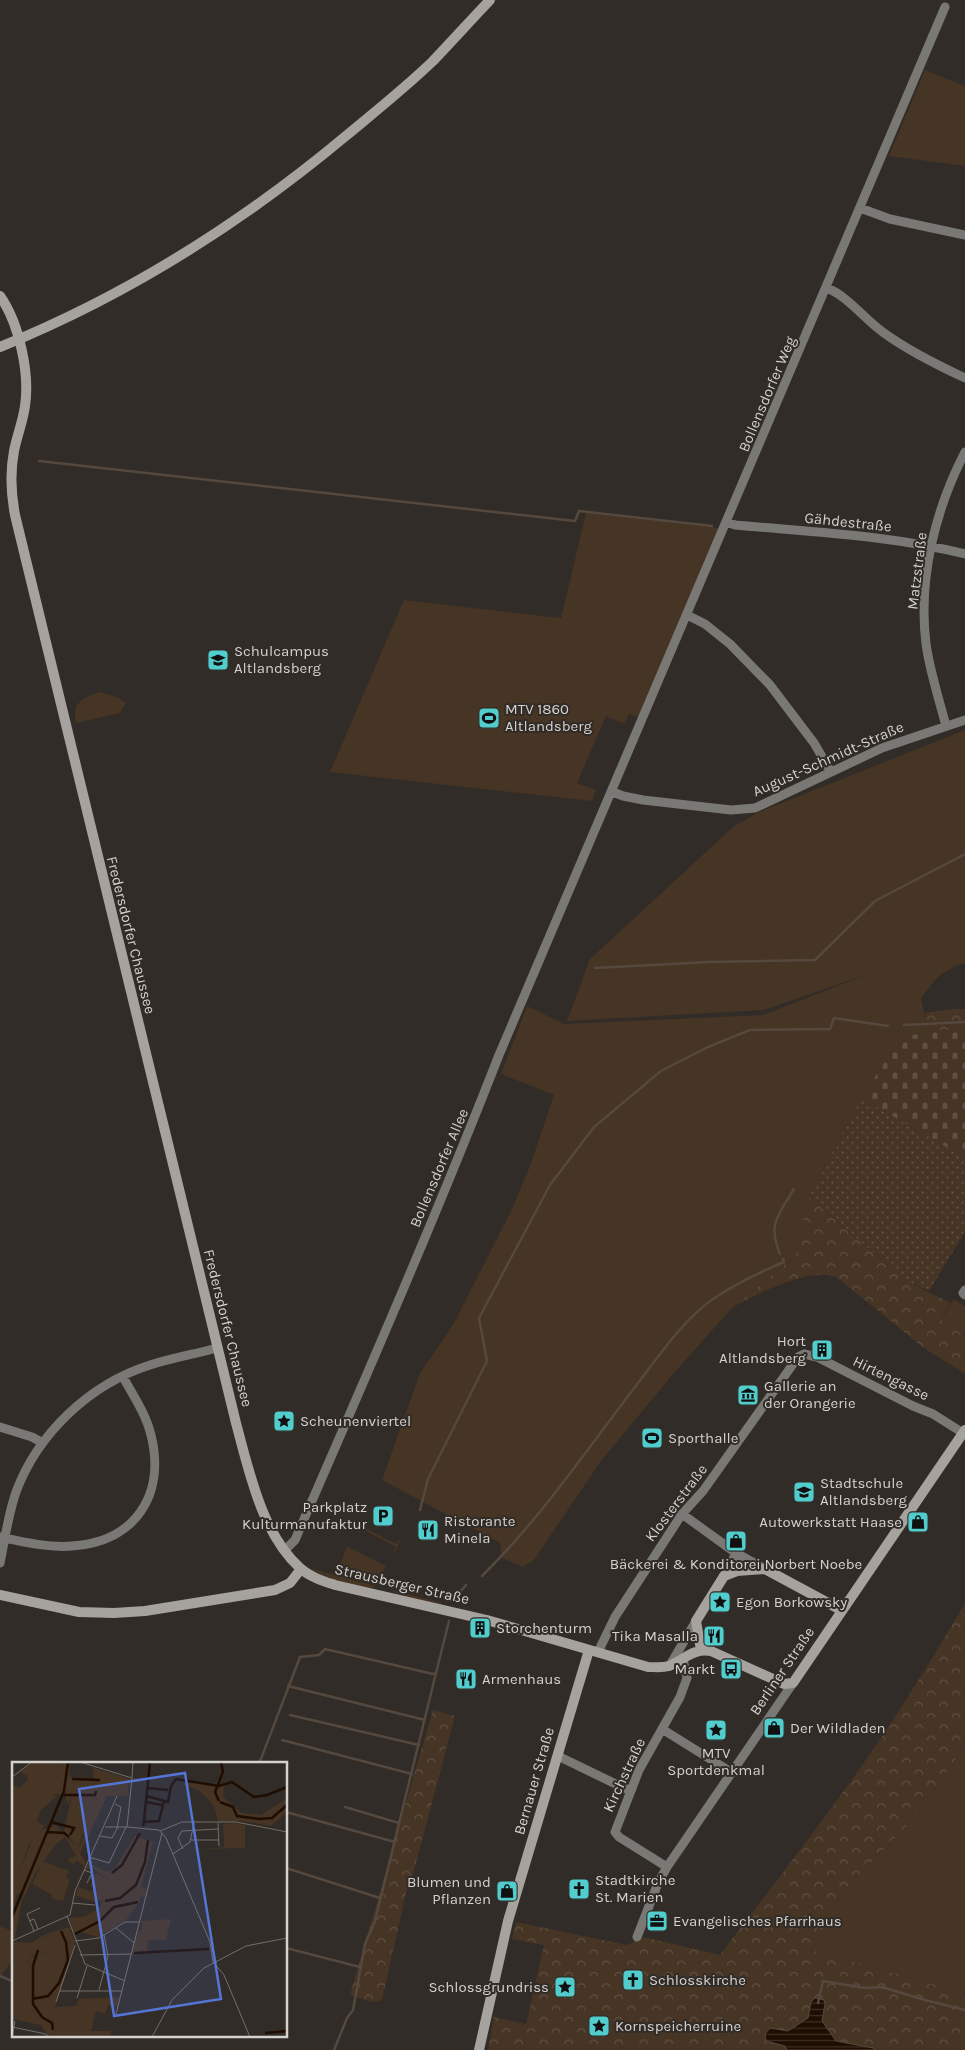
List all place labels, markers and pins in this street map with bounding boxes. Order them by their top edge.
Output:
place label: Schulcampus Altlandsberg [234,642,329,677]
school or university icon: Schulcampus Altlandsberg [206,648,230,672]
place label: MTV 1860 Altlandsberg [505,700,593,735]
sports icon: MTV 1860 Altlandsberg [477,706,501,730]
place label: Hort Altlandsberg [719,1332,807,1367]
building icon: Hort Altlandsberg [810,1338,834,1362]
place label: Gallerie an der Orangerie [764,1377,856,1412]
museum icon: Gallerie an der Orangerie [736,1383,760,1407]
place icon: Scheunenviertel [272,1409,296,1433]
place label: Scheunenviertel [300,1412,411,1430]
sports icon: Sporthalle [640,1426,664,1450]
place label: Sporthalle [668,1429,739,1447]
place label: Stadtschule Altlandsberg [820,1474,908,1509]
school or university icon: Stadtschule Altlandsberg [792,1480,816,1504]
place label: Parkplatz Kulturmanufaktur [242,1498,368,1533]
parking icon: Parkplatz Kulturmanufaktur [371,1504,395,1528]
shop icon: Autowerkstatt Haase [906,1510,930,1534]
place label: Ristorante Minela [444,1512,515,1547]
place label: Autowerkstatt Haase [759,1513,902,1531]
restaurant icon: Ristorante Minela [416,1518,440,1542]
shop icon: Bäckerei & Konditorei Norbert Noebe [724,1529,748,1553]
place label: Bäckerei & Konditorei Norbert Noebe [610,1555,862,1573]
place icon: Egon Borkowsky [708,1590,732,1614]
place label: Egon Borkowsky [736,1593,847,1611]
building icon: Storchenturm [468,1616,492,1640]
place label: Storchenturm [496,1619,592,1637]
restaurant icon: Tika Masalla [702,1624,726,1648]
place label: Tika Masalla [612,1627,698,1645]
bus stop icon: Markt [719,1657,743,1681]
place label: Markt [675,1660,715,1678]
restaurant icon: Armenhaus [454,1667,478,1691]
place label: Armenhaus [482,1670,561,1688]
shop icon: Der Wildladen [762,1716,786,1740]
place icon: MTV Sportdenkmal [704,1718,728,1742]
place label: Der Wildladen [790,1719,886,1737]
place label: MTV Sportdenkmal [667,1744,765,1779]
place label: Stadtkirche St. Marien [595,1871,675,1906]
place label: Blumen und Pflanzen [407,1873,491,1908]
church icon: Stadtkirche St. Marien [567,1877,591,1901]
shop icon: Blumen und Pflanzen [495,1879,519,1903]
office icon: Evangelisches Pfarrhaus [645,1909,669,1933]
place label: Evangelisches Pfarrhaus [673,1912,842,1930]
church icon: Schlosskirche [621,1968,645,1992]
place label: Schlosskirche [649,1971,746,1989]
place icon: Schlossgrundriss [553,1975,577,1999]
place label: Schlossgrundriss [428,1978,549,1996]
place icon: Kornspeicherruine [587,2014,611,2038]
place label: Kornspeicherruine [615,2017,741,2035]

